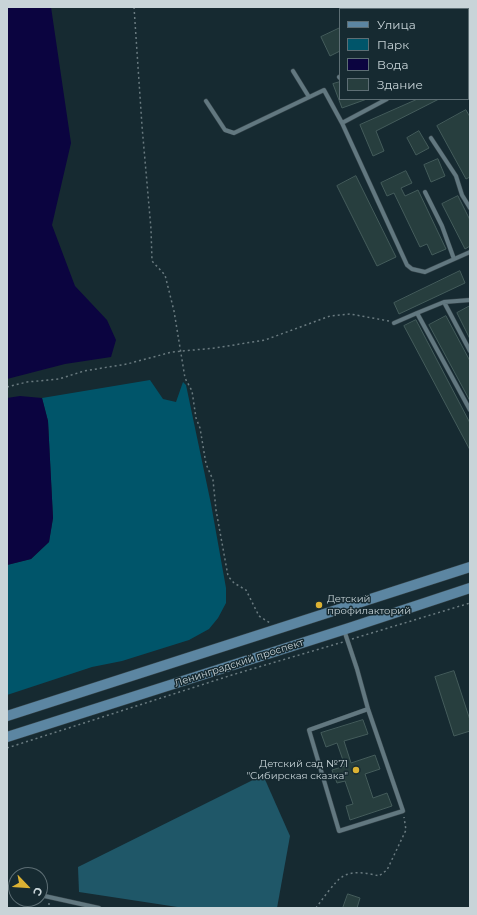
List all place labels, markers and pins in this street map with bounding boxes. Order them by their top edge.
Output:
place label: Детский профилакторий [327,593,411,616]
marker: Детский профилакторий [314,600,324,610]
place label: Детский сад №71 "Сибирская сказка" [246,758,348,782]
marker: Детский сад №71 "Сибирская сказка" [351,765,361,775]

